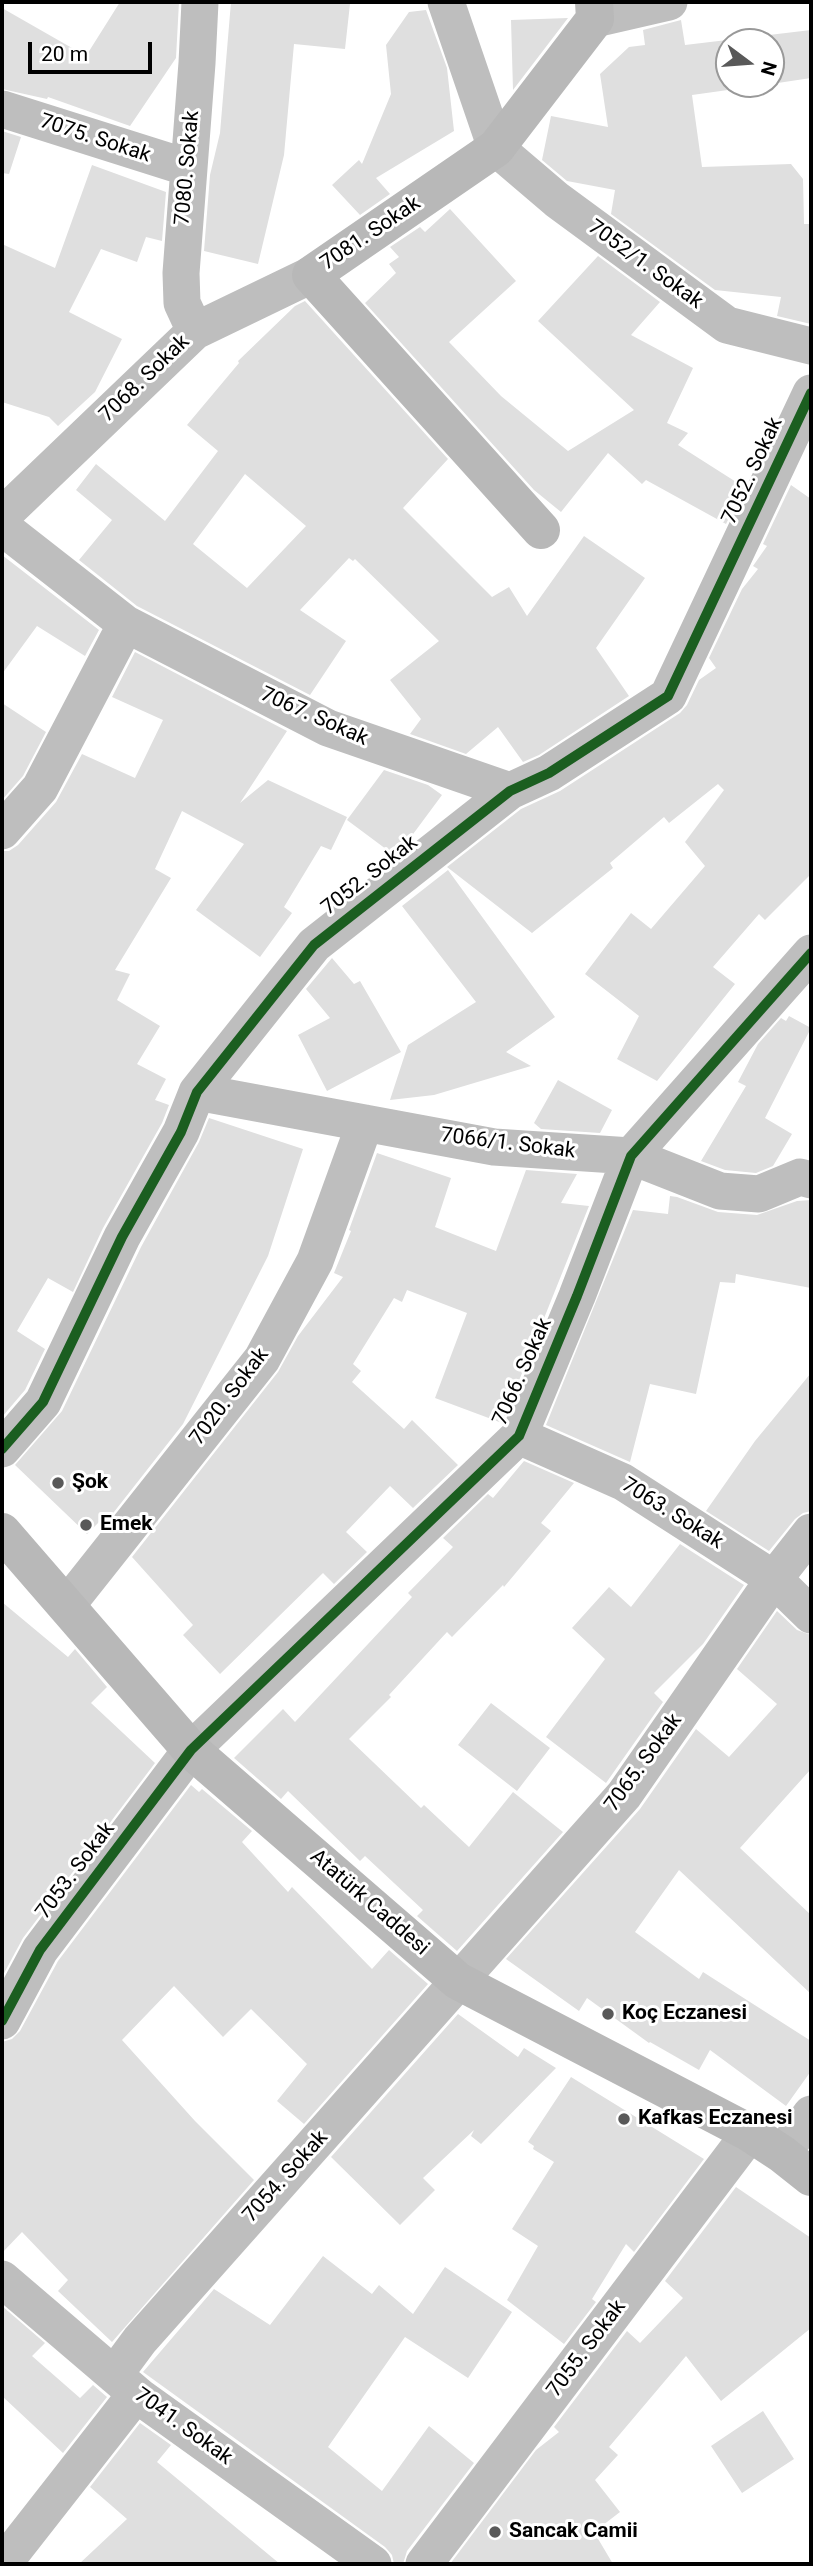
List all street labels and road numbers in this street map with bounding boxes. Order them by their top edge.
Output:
street label: 7075. Sokak [36,109,154,169]
street label: 7080. Sokak [170,110,206,226]
street label: 7081. Sokak [316,191,426,277]
street label: 7052/1. Sokak [583,215,707,315]
street label: 7068. Sokak [95,330,195,428]
street label: 7052. Sokak [717,414,789,528]
street label: 7067. Sokak [256,682,372,752]
street label: 7052. Sokak [317,831,423,921]
street label: 7066/1. Sokak [439,1123,577,1165]
street label: 7066. Sokak [488,1314,558,1430]
street label: 7020. Sokak [185,1343,275,1451]
street label: 7063. Sokak [617,1473,727,1555]
street label: 7065. Sokak [600,1709,688,1817]
street label: 7053. Sokak [31,1817,121,1925]
street label: Atatürk Caddesi [304,1845,434,1961]
street label: 7054. Sokak [238,2126,334,2228]
street label: 7055. Sokak [542,2295,632,2403]
street label: 7041. Sokak [129,2383,237,2471]

